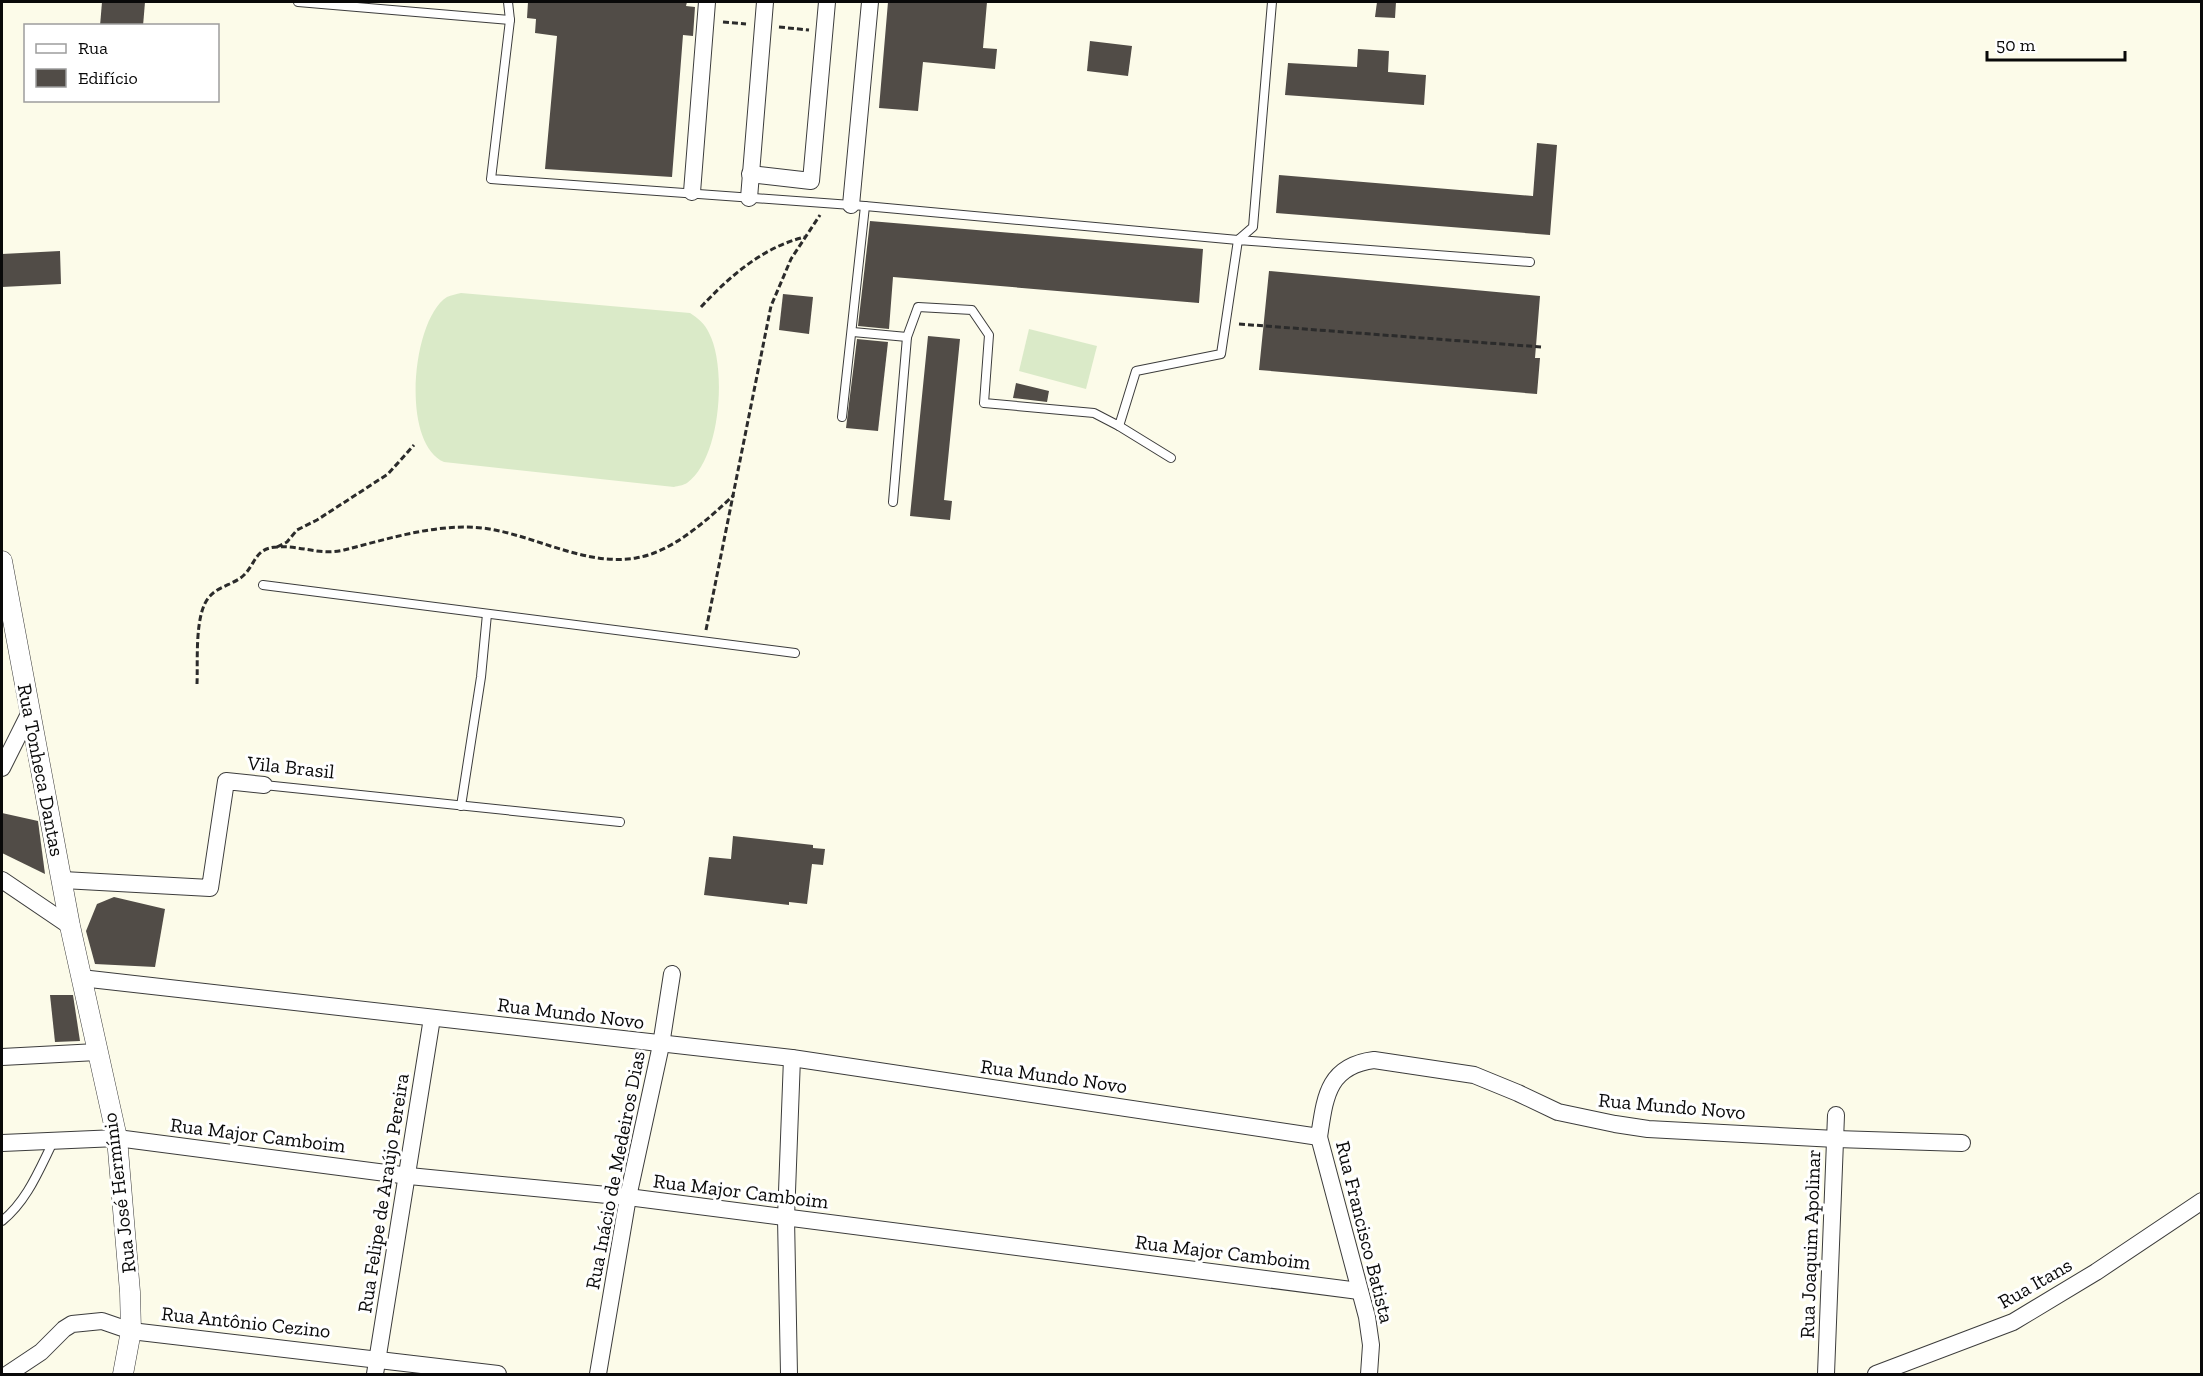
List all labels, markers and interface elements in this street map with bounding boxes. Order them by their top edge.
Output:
legend [24,24,219,102]
scale bar [1987,24,2125,62]
text: 50 m [1996,34,2036,56]
text: Rua [78,37,108,59]
text: Edifício [78,67,138,89]
street label: Rua Tonheca Dantas [13,682,69,858]
street label: Vila Brasil [245,750,336,784]
street label: Rua Mundo Novo [496,992,646,1034]
street label: Rua Inácio de Medeiros Dias [580,1049,650,1291]
street label: Rua Mundo Novo [979,1054,1129,1098]
street label: Rua Felipe de Araújo Pereira [352,1071,414,1314]
street label: Rua Mundo Novo [1597,1088,1747,1124]
street label: Rua José Hermínio [97,1111,141,1275]
street label: Rua Major Camboim [169,1112,348,1158]
street label: Rua Francisco Batista [1331,1139,1399,1326]
street label: Rua Joaquim Apolinar [1795,1149,1825,1339]
street label: Rua Major Camboim [652,1168,831,1214]
street label: Rua Major Camboim [1134,1229,1313,1275]
street label: Rua Itans [1994,1252,2076,1314]
street label: Rua Antônio Cezino [160,1301,332,1343]

